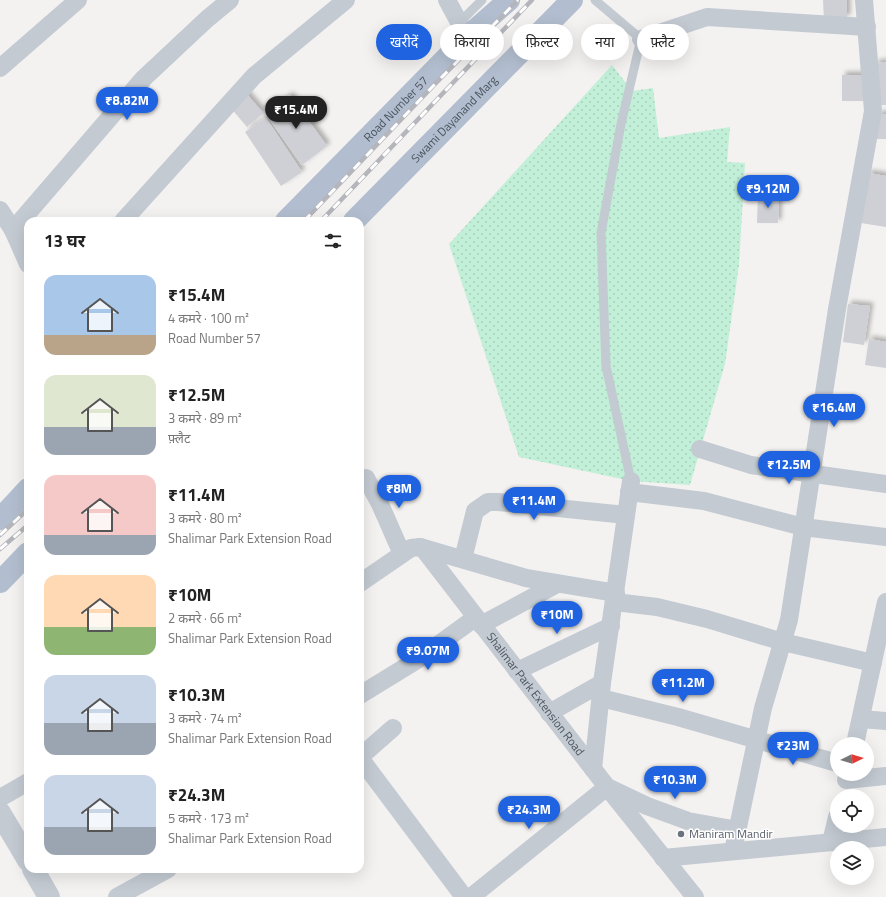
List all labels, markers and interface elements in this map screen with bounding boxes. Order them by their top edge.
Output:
chip: खरीदें [376,24,432,60]
chip: किराया [440,24,504,60]
chip: फ़िल्टर [512,24,573,60]
chip: नया [581,24,629,60]
chip: फ़्लैट [637,24,689,60]
street label: Road Number 57 [359,71,433,146]
street label: Swami Dayanand Marg [406,71,502,167]
pin: ₹8.82M [94,87,160,121]
text: ₹8.82M [105,90,149,110]
pin: ₹15.4M [263,96,329,130]
text: ₹15.4M [274,99,318,119]
pin: ₹9.12M [735,175,801,209]
text: ₹9.12M [746,178,790,198]
text: 13 घर [44,228,85,254]
icon: filters [322,230,344,252]
text: ₹15.4M [168,282,225,308]
icon: home [76,291,124,339]
text: 4 कमरे · 100 m² [168,308,249,328]
text: Road Number 57 [168,328,261,348]
text: ₹12.5M [168,382,225,408]
icon: home [76,391,124,439]
pin: ₹16.4M [801,394,867,428]
text: ₹16.4M [812,397,856,417]
text: 3 कमरे · 89 m² [168,408,242,428]
text: फ़्लैट [168,428,191,448]
pin: ₹12.5M [756,451,822,485]
text: ₹12.5M [767,454,811,474]
pin: ₹8M [380,475,418,509]
text: ₹8M [386,478,412,498]
text: ₹11.4M [168,482,225,508]
pin: ₹11.4M [501,487,567,521]
text: ₹11.4M [512,490,556,510]
icon: home [76,491,124,539]
text: 3 कमरे · 80 m² [168,508,242,528]
text: Shalimar Park Extension Road [168,528,332,548]
text: ₹10M [168,582,211,608]
icon: home [76,591,124,639]
pin: ₹10M [533,601,581,635]
text: ₹10M [540,604,574,624]
text: 2 कमरे · 66 m² [168,608,242,628]
text: Shalimar Park Extension Road [168,628,332,648]
street label: Shalimar Park Extension Road [482,628,589,760]
pin: ₹9.07M [395,637,461,671]
text: ₹9.07M [406,640,450,660]
pin: ₹11.2M [650,669,716,703]
text: ₹11.2M [661,672,705,692]
text: ₹10.3M [168,682,225,708]
icon: home [76,691,124,739]
text: 3 कमरे · 74 m² [168,708,242,728]
text: Shalimar Park Extension Road [168,728,332,748]
pin: ₹23M [769,732,817,766]
text: ₹23M [776,735,810,755]
north arrow [830,737,874,781]
map controls [830,737,874,885]
pin: ₹10.3M [642,766,708,800]
text: ₹10.3M [653,769,697,789]
text: ₹24.3M [168,782,225,808]
button: locate [830,789,874,833]
icon: home [76,791,124,839]
pin: ₹24.3M [496,796,562,830]
text: ₹24.3M [507,799,551,819]
text: 5 कमरे · 173 m² [168,808,249,828]
place label: Maniram Mandir [689,824,773,843]
text: Shalimar Park Extension Road [168,828,332,848]
marker: Maniram Mandir [676,829,686,839]
button: layers [830,841,874,885]

